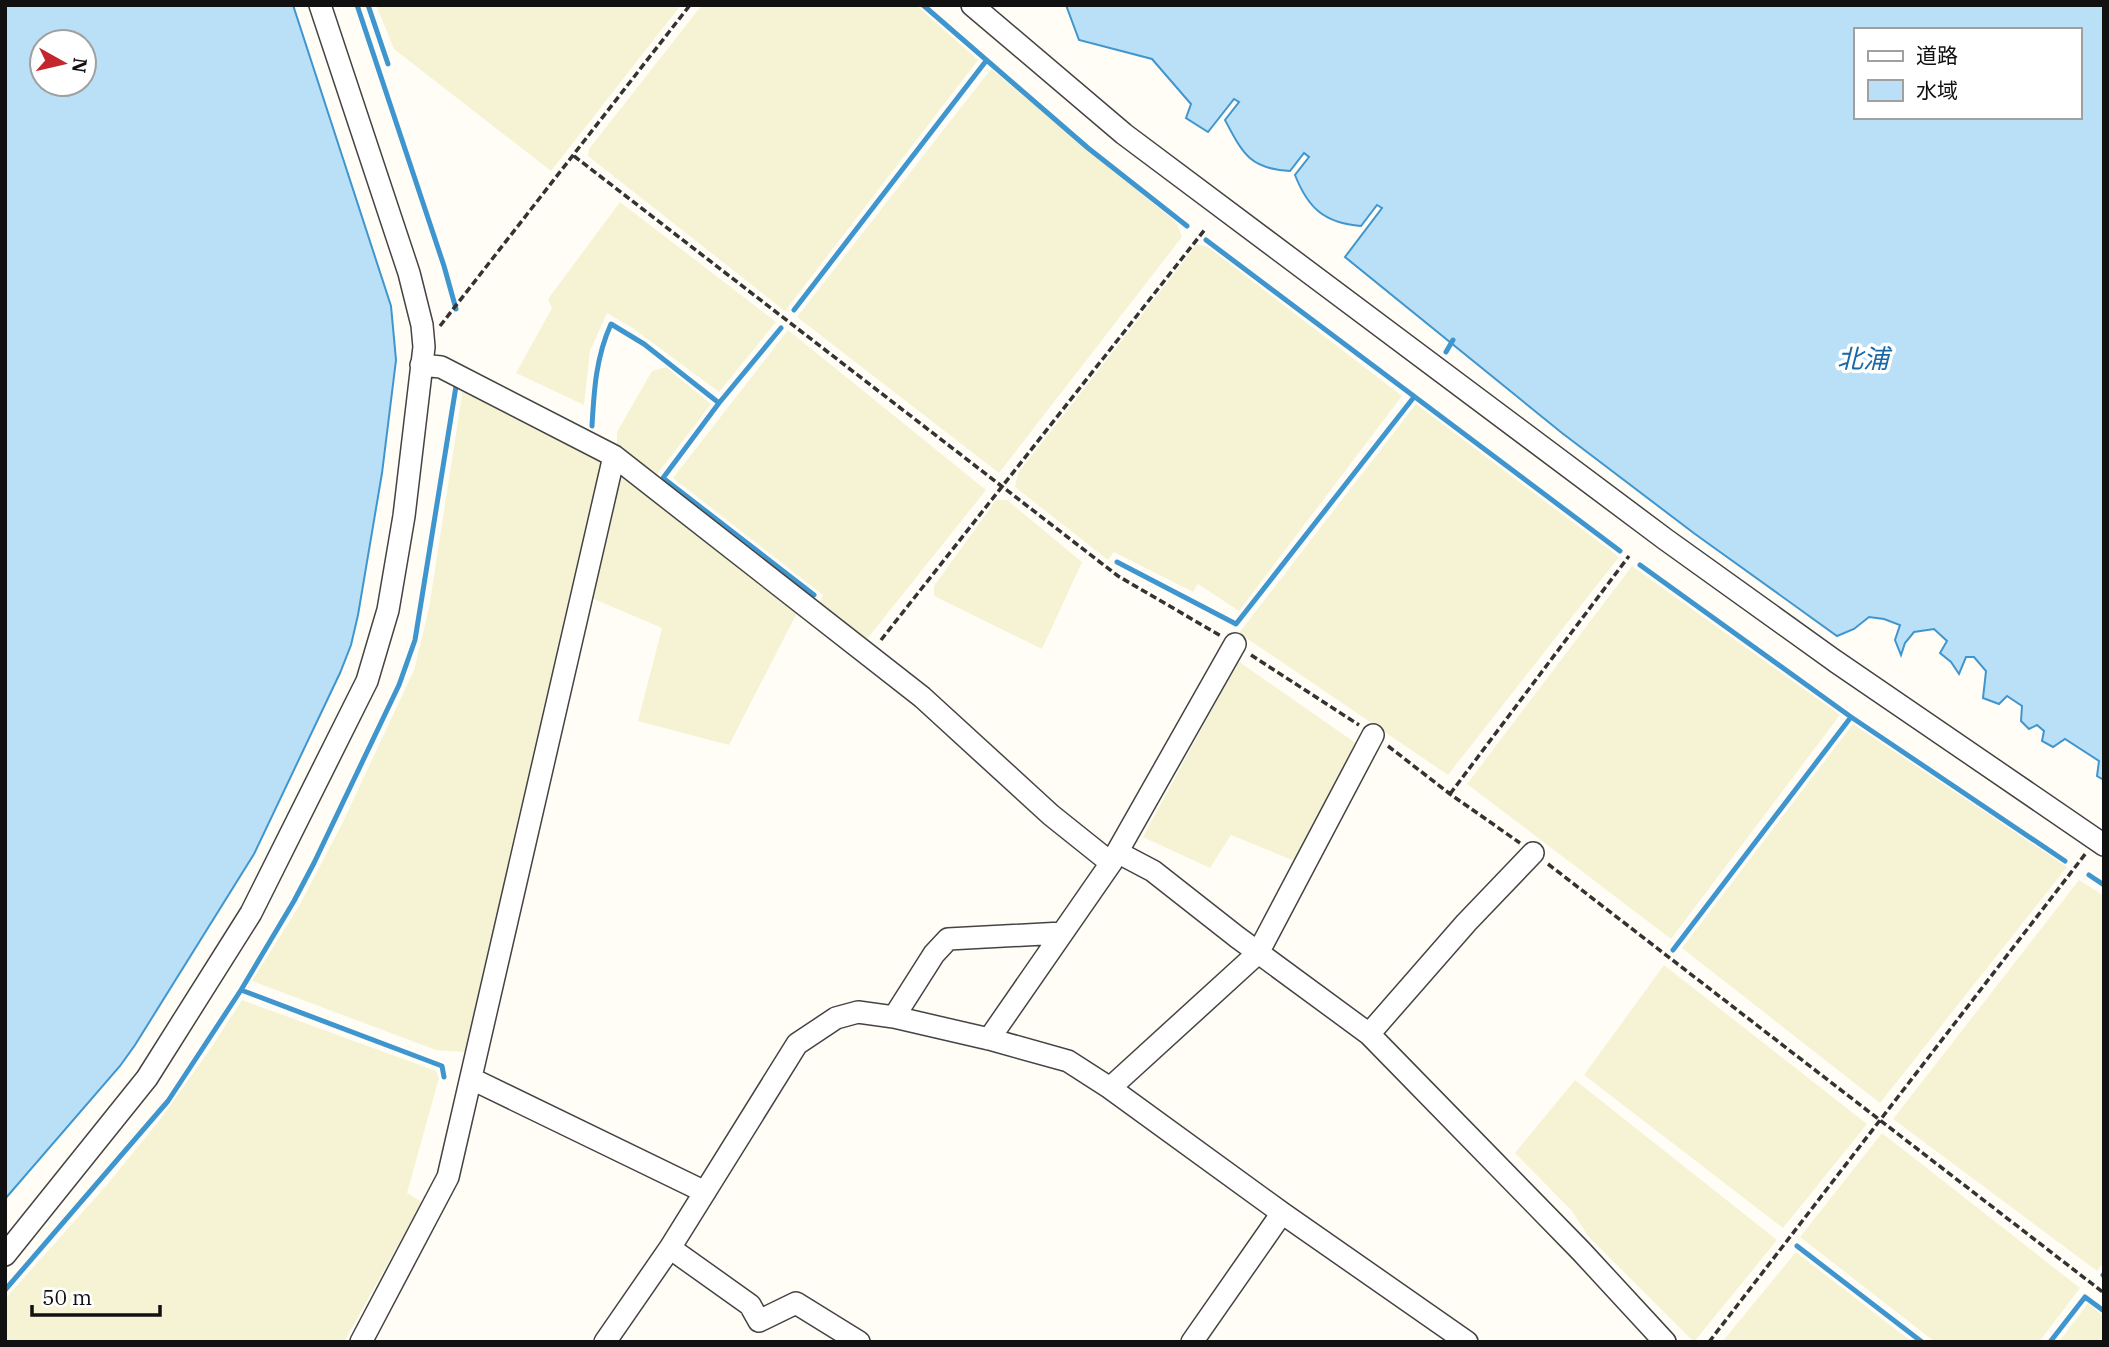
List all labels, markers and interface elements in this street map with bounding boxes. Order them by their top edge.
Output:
north arrow [28,28,98,98]
legend [1854,28,2081,119]
text: 道路 [1916,41,1958,69]
text: N [67,56,93,74]
text: 水域 [1916,76,1958,104]
water label: 北浦 [1837,341,1893,375]
scale bar [32,1274,159,1318]
text: 50 m [42,1283,92,1311]

